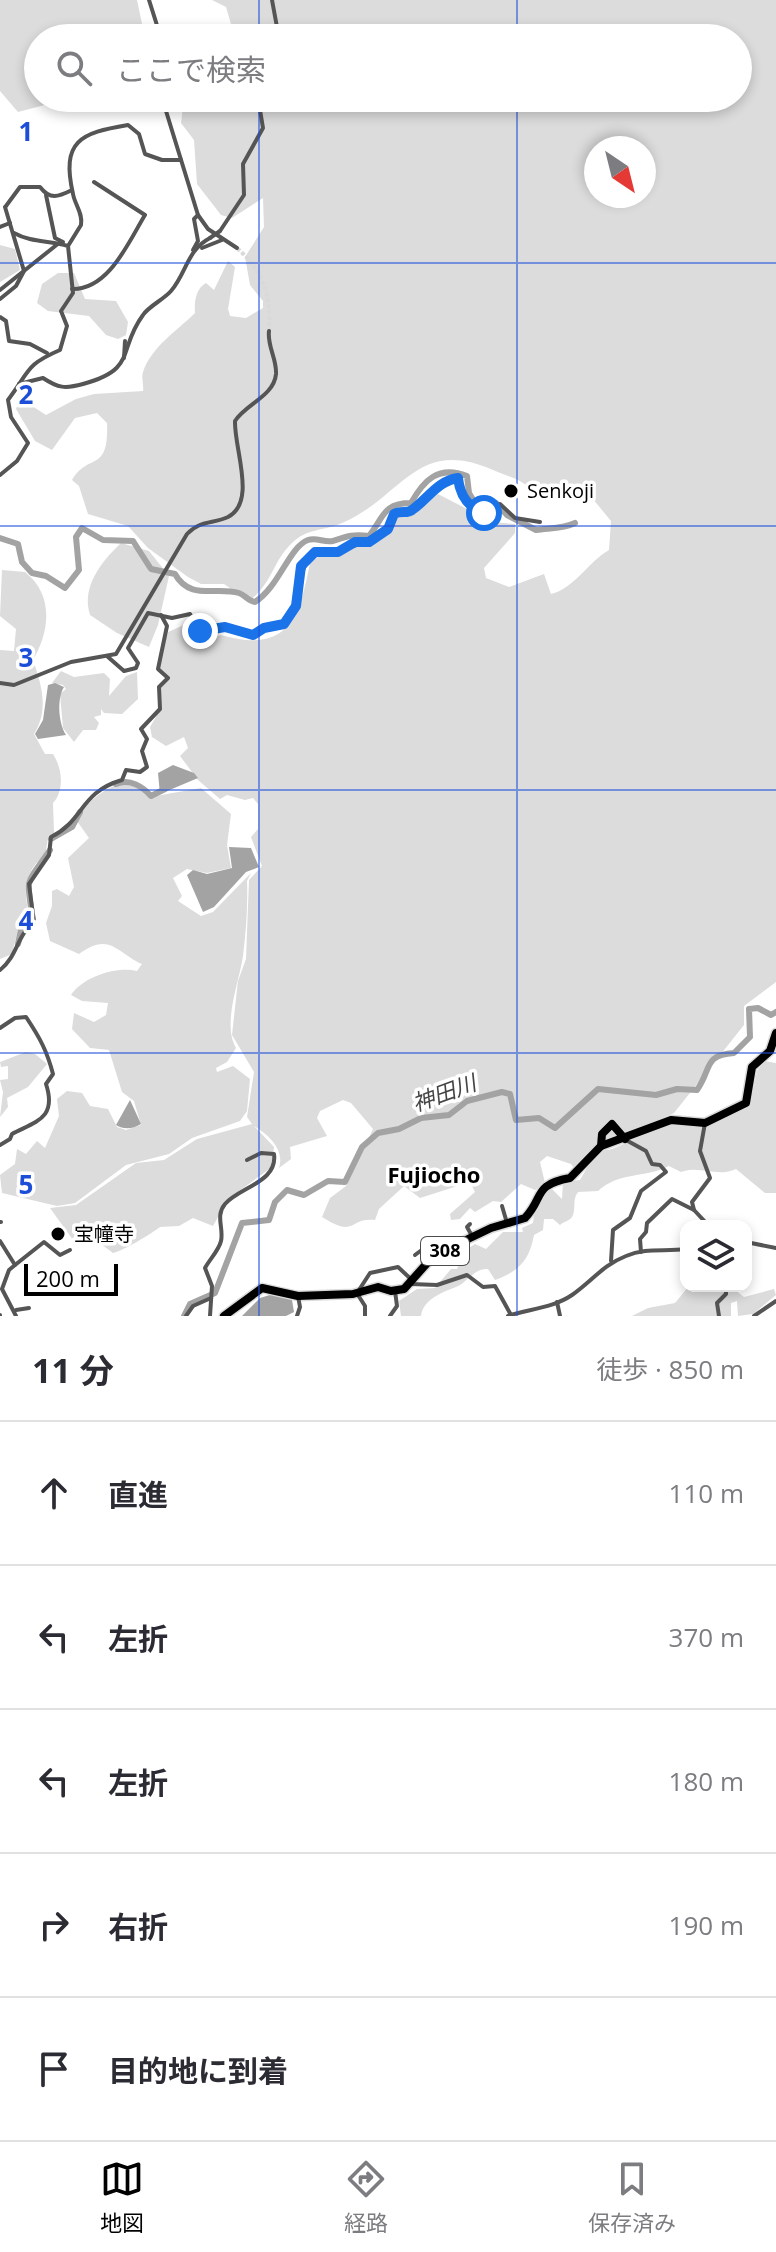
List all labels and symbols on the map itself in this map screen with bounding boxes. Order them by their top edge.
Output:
text: 1 [19,113,33,149]
north arrow [584,136,656,208]
text: 2 [19,376,34,412]
place label: Senkoji [527,477,594,504]
marker: Senkoji [502,482,520,500]
route start [466,495,502,531]
route end [182,613,218,649]
text: 3 [19,639,33,675]
text: 4 [19,902,34,938]
water label: 神田川 [408,1066,482,1117]
district label: Fujiocho [388,1159,480,1189]
text: 5 [19,1166,33,1202]
place label: 宝幢寺 [74,1220,134,1247]
marker: 宝幢寺 [49,1225,67,1243]
road number: 308 [421,1237,469,1265]
scale bar [24,1260,118,1296]

